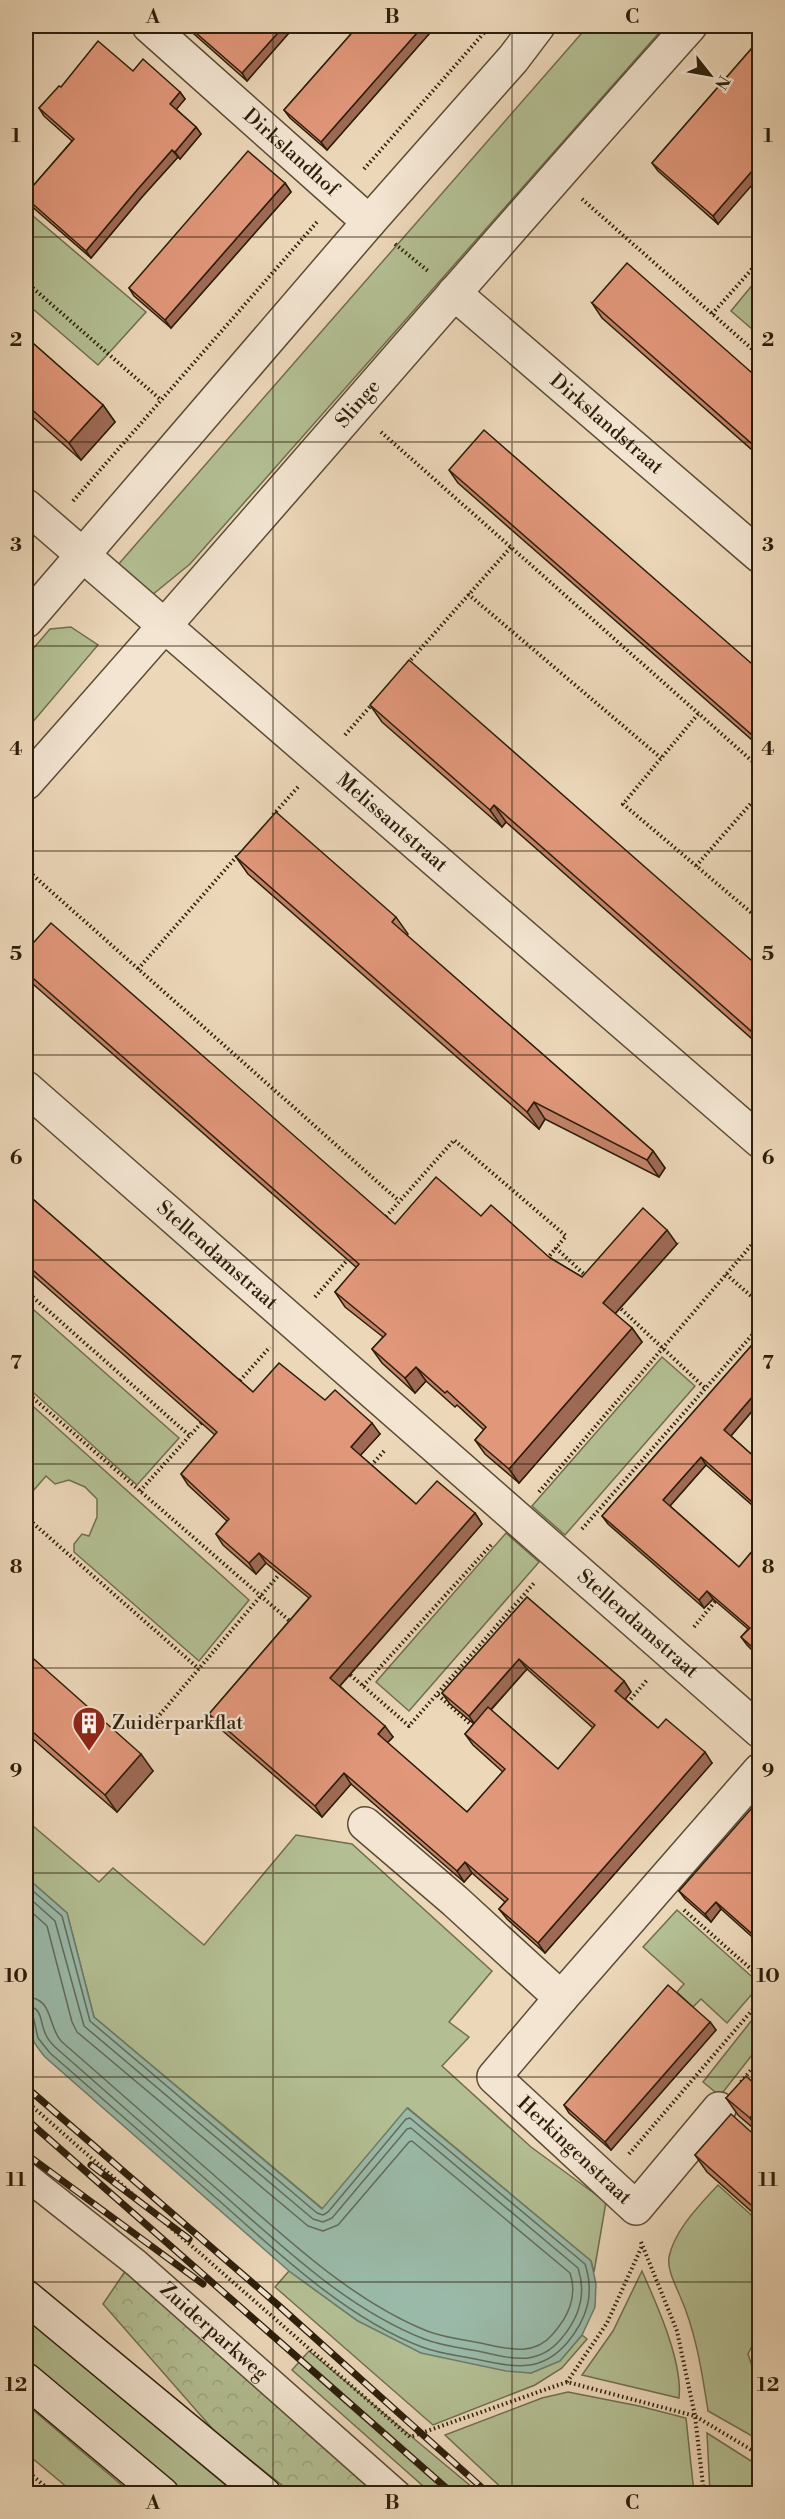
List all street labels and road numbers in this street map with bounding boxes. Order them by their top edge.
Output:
street label: Dirkslandhof [238,103,345,202]
street label: Dirkslandstraat [545,368,668,480]
street label: Slinge [330,374,386,433]
street label: Melissantstraat [331,768,453,878]
street label: Stellendamstraat [151,1195,283,1315]
street label: Stellendamstraat [572,1564,703,1684]
street label: Herkingenstraat [512,2092,636,2210]
street label: Zuiderparkweg [154,2277,274,2387]

